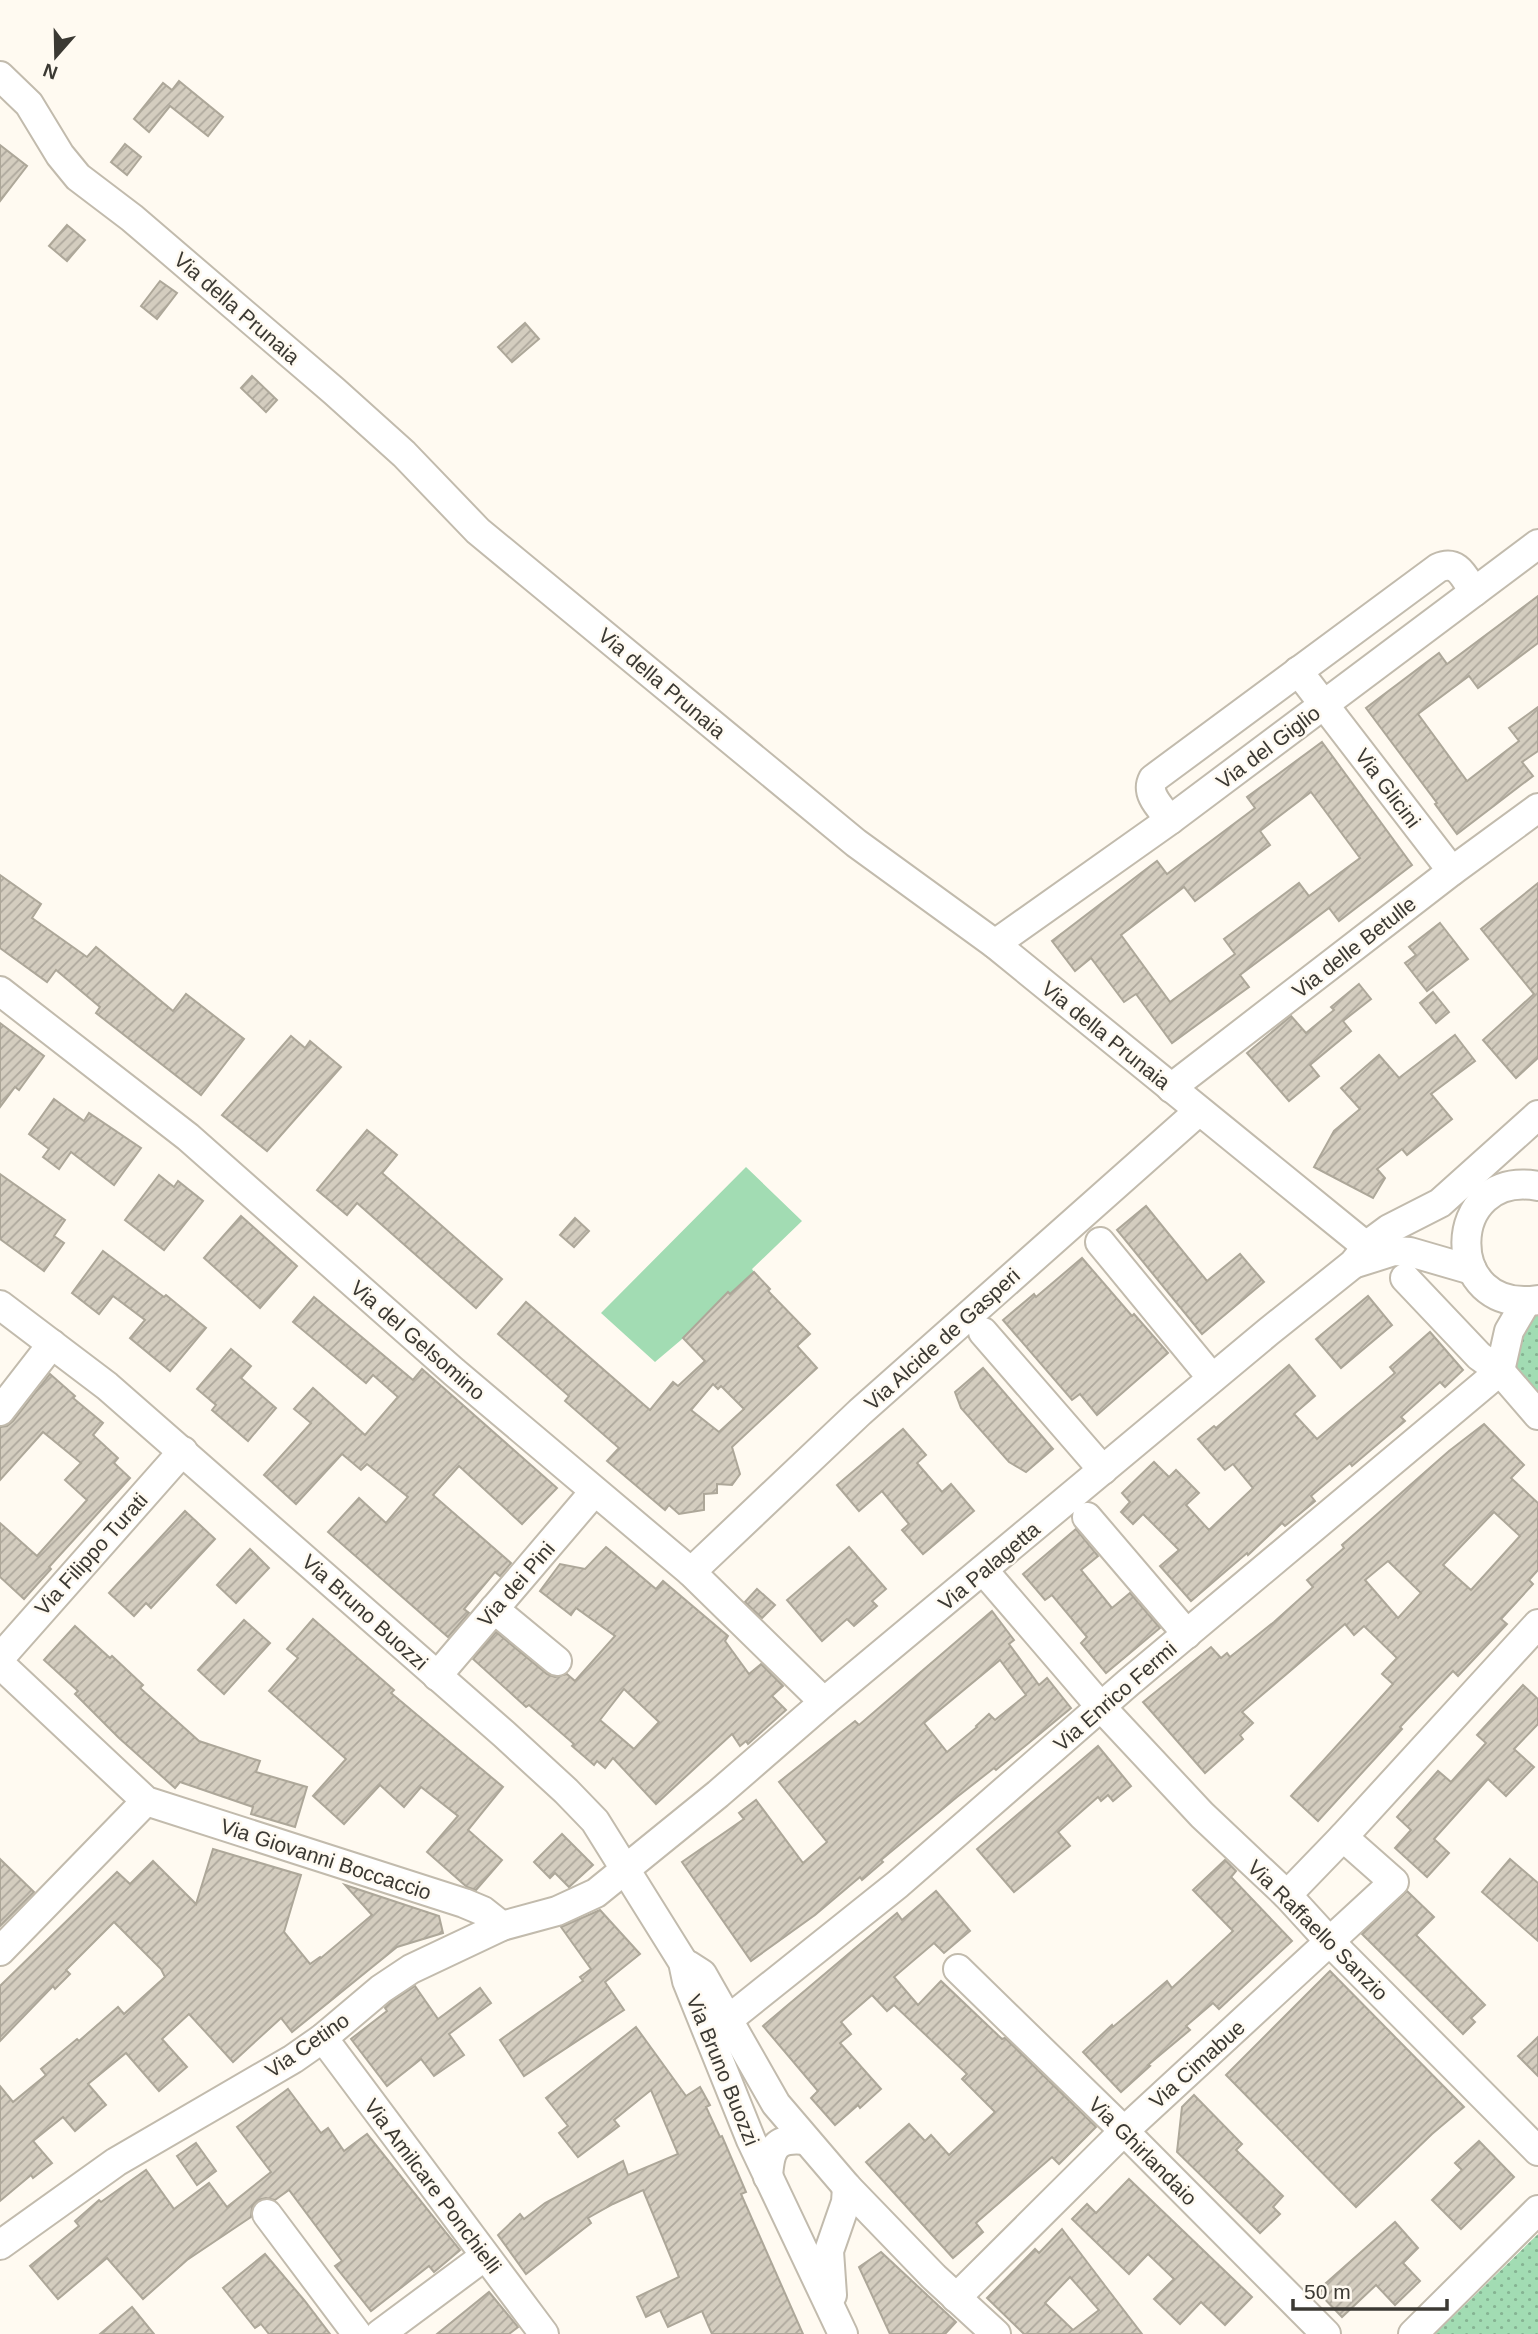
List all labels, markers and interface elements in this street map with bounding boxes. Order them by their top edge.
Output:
north arrow [21,21,91,91]
text: N [40,59,60,84]
street label: Via della Prunaia [170,247,305,369]
street label: Via della Prunaia [594,623,730,743]
street label: Via del Giglio [1212,701,1324,793]
street label: Via Glicini [1351,744,1425,832]
street label: Via delle Betulle [1288,892,1420,1002]
street label: Via della Prunaia [1037,976,1175,1094]
street label: Via Alcide de Gasperi [860,1263,1024,1415]
street label: Via del Gelsomino [346,1276,490,1404]
street label: Via Filippo Turati [30,1488,152,1620]
street label: Via Palagetta [934,1517,1044,1615]
street label: Via dei Pini [473,1537,559,1631]
street label: Via Bruno Buozzi [298,1550,432,1674]
street label: Via Enrico Fermi [1049,1637,1181,1755]
street label: Via Giovanni Boccaccio [218,1814,434,1904]
street label: Via Raffaello Sanzio [1243,1855,1393,2005]
street label: Via Bruno Buozzi [682,1991,764,2149]
street label: Via Cetino [261,2008,353,2082]
street label: Via Cimabue [1145,2015,1249,2113]
street label: Via Ghirlandaio [1084,2092,1202,2210]
street label: Via Amilcare Ponchielli [360,2094,506,2278]
scale bar [1293,2268,1447,2312]
text: 50 m [1304,2280,1351,2303]

